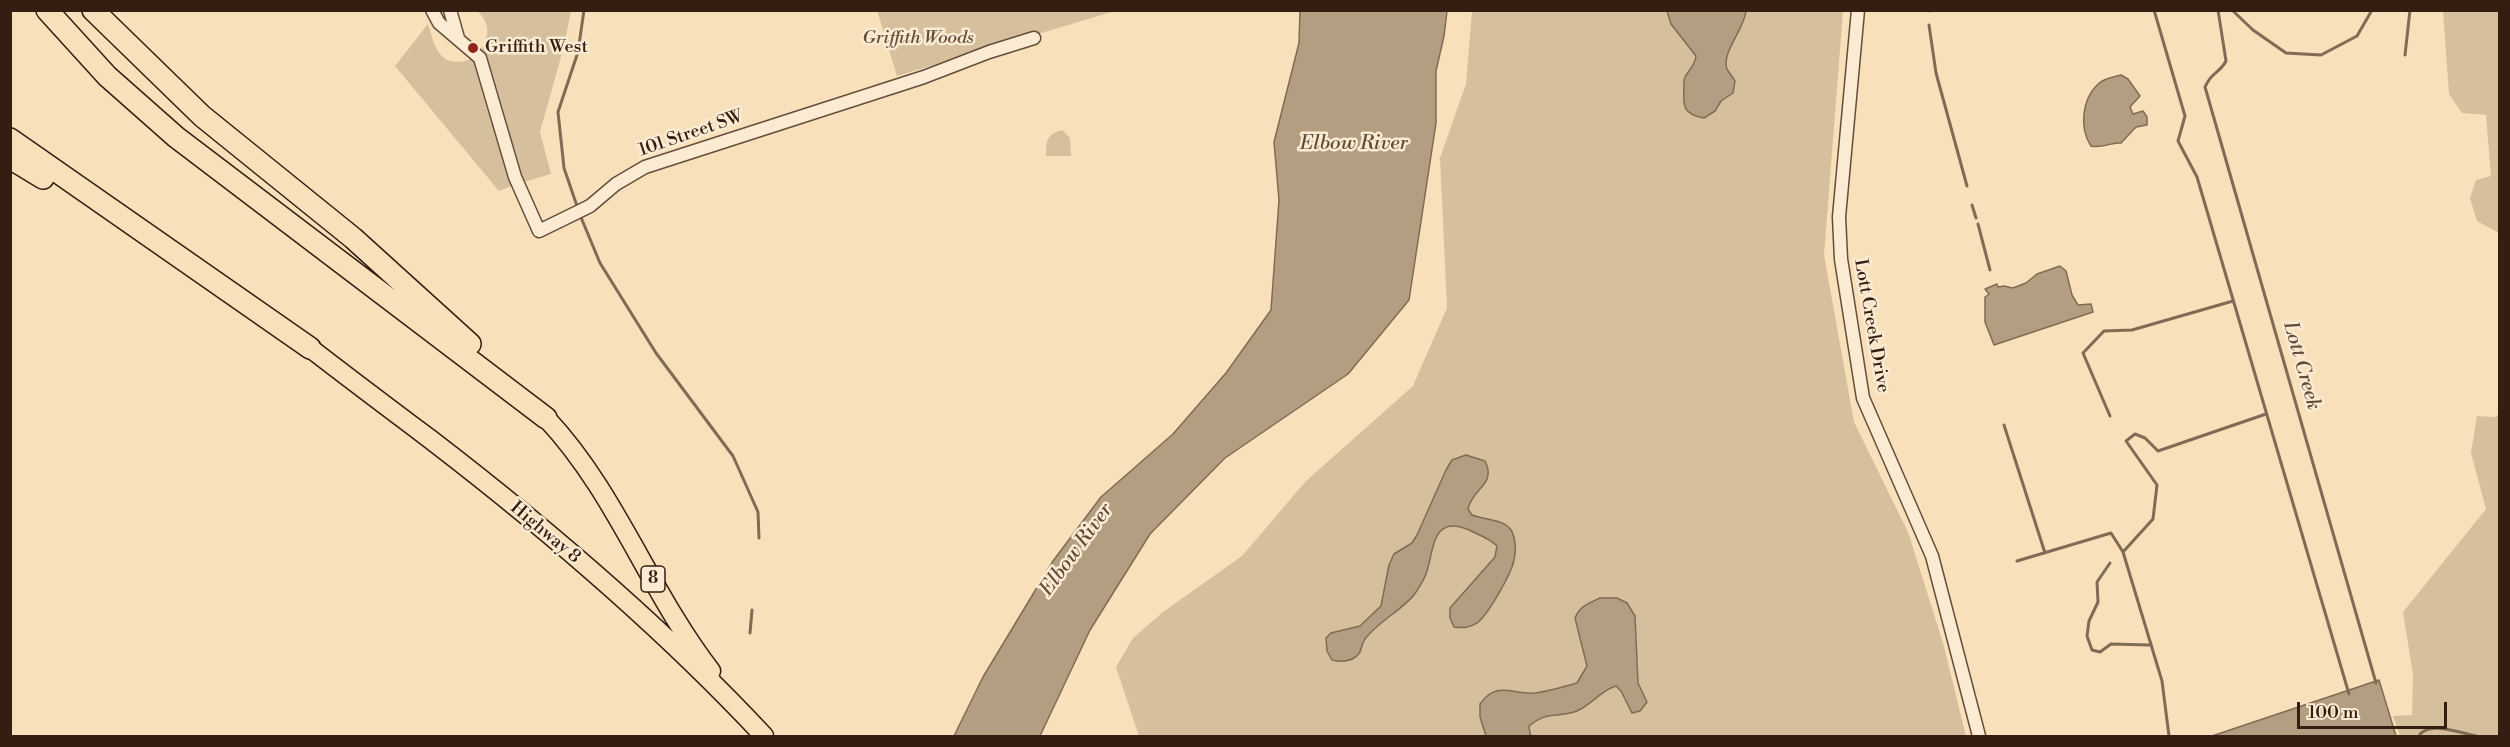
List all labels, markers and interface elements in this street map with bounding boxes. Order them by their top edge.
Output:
park label: Griffith Woods [862,28,974,50]
place label: Griffith West [485,37,588,59]
marker: Griffith West [466,41,480,55]
street label: 101 Street SW [636,106,746,162]
water label: Elbow River [1300,132,1408,156]
street label: Lott Creek Drive [1849,257,1893,395]
water label: Lott Creek [2277,319,2325,413]
street label: Highway 8 [505,497,585,569]
water label: Elbow River [1036,499,1118,601]
road number: 8 [641,566,665,592]
scale bar [2300,690,2450,728]
text: 100 m [2308,701,2359,724]

